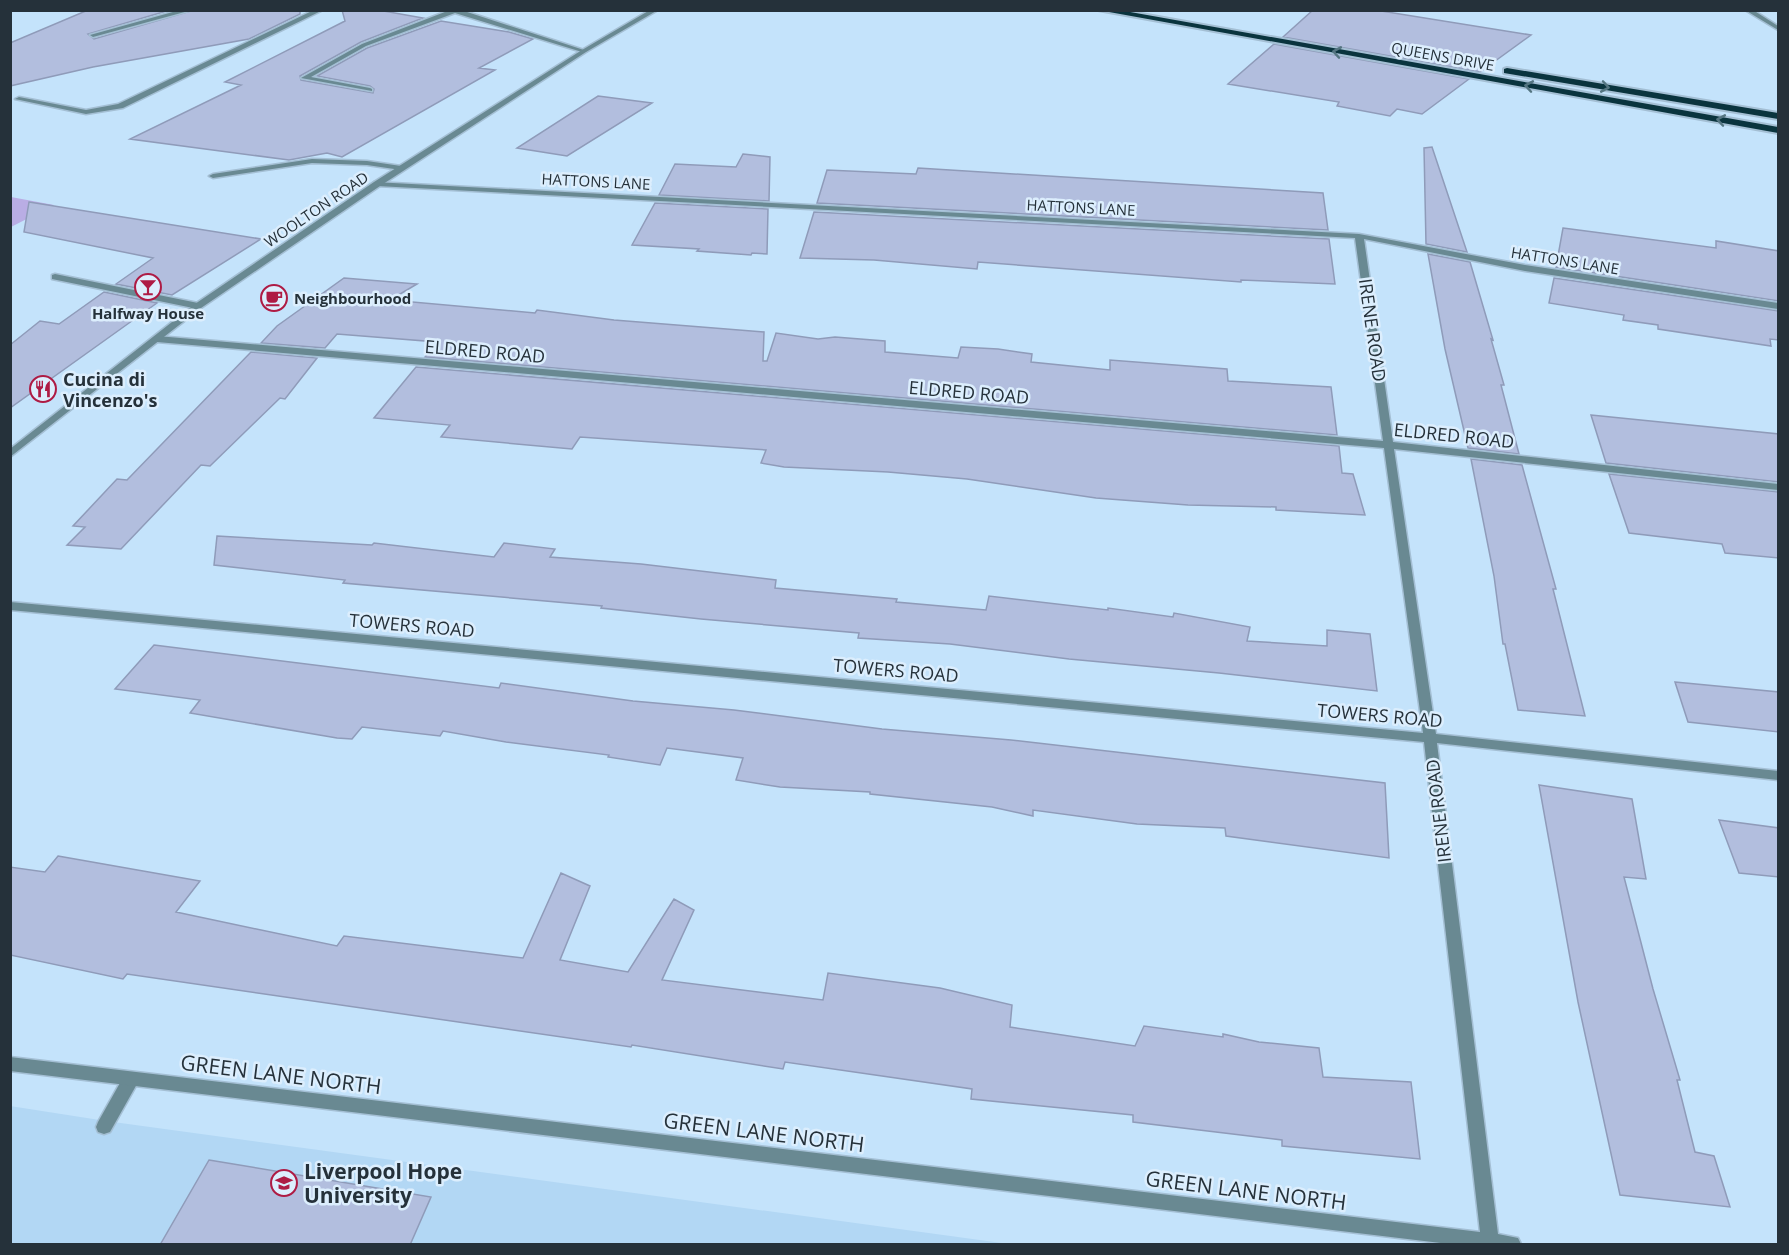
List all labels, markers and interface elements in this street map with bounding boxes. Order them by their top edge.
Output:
street label: QUEENS DRIVE [1390,37,1496,75]
one-way arrow [1332,46,1342,59]
one-way arrow [1524,80,1534,93]
one-way arrow [1600,80,1610,93]
one-way arrow [1716,114,1726,127]
street label: WOOLTON ROAD [260,167,372,251]
street label: HATTONS LANE [541,168,651,194]
street label: HATTONS LANE [1026,194,1136,220]
street label: HATTONS LANE [1510,242,1620,278]
bar icon: Halfway House [133,272,163,302]
street label: IRENE ROAD [1354,277,1392,383]
cafe icon: Neighbourhood [259,283,289,313]
place label: Neighbourhood [294,288,411,308]
place label: Halfway House [92,303,204,323]
street label: ELDRED ROAD [424,334,546,368]
place label: Cucina di Vincenzo's [63,367,157,412]
restaurant icon: Cucina di Vincenzo's [28,374,58,404]
street label: ELDRED ROAD [908,375,1030,409]
street label: ELDRED ROAD [1393,417,1515,453]
street label: TOWERS ROAD [348,608,476,642]
street label: TOWERS ROAD [832,653,960,687]
street label: TOWERS ROAD [1316,698,1444,732]
street label: IRENE ROAD [1420,758,1456,864]
street label: GREEN LANE NORTH [179,1048,383,1100]
street label: GREEN LANE NORTH [662,1106,866,1158]
place label: Liverpool Hope University [304,1157,462,1209]
street label: GREEN LANE NORTH [1144,1164,1348,1216]
school or university icon: Liverpool Hope University [269,1168,299,1198]

